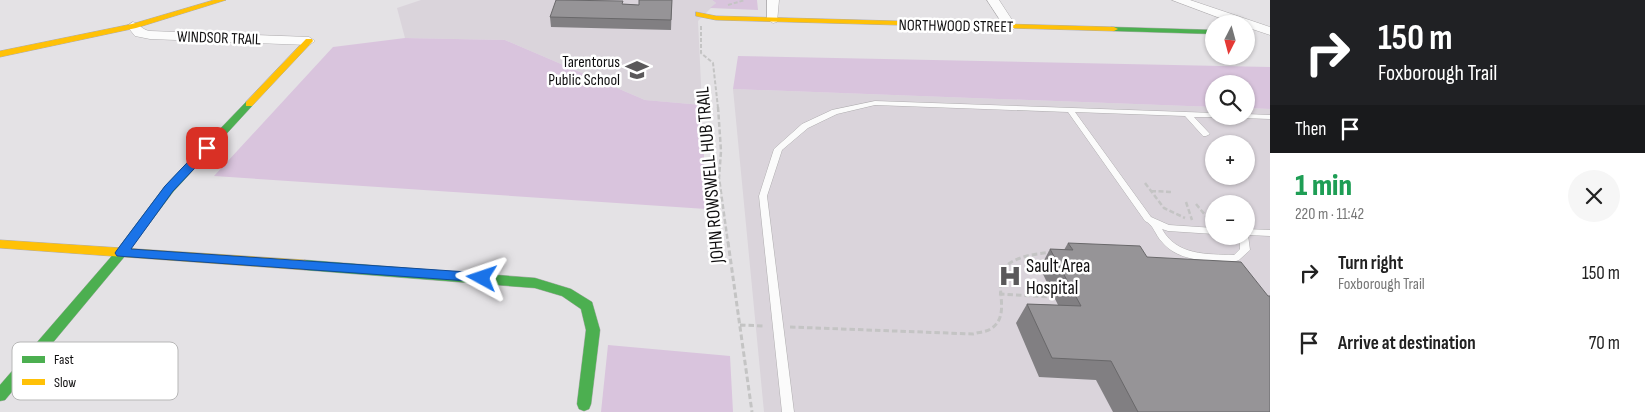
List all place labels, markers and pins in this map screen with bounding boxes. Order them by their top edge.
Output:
place label: Tarentorus Public School [548,53,620,90]
school or university icon: Tarentorus Public School [624,57,650,83]
pin [186,127,228,169]
place label: Sault Area Hospital [1026,255,1090,300]
hospital icon: Sault Area Hospital [997,263,1023,289]

